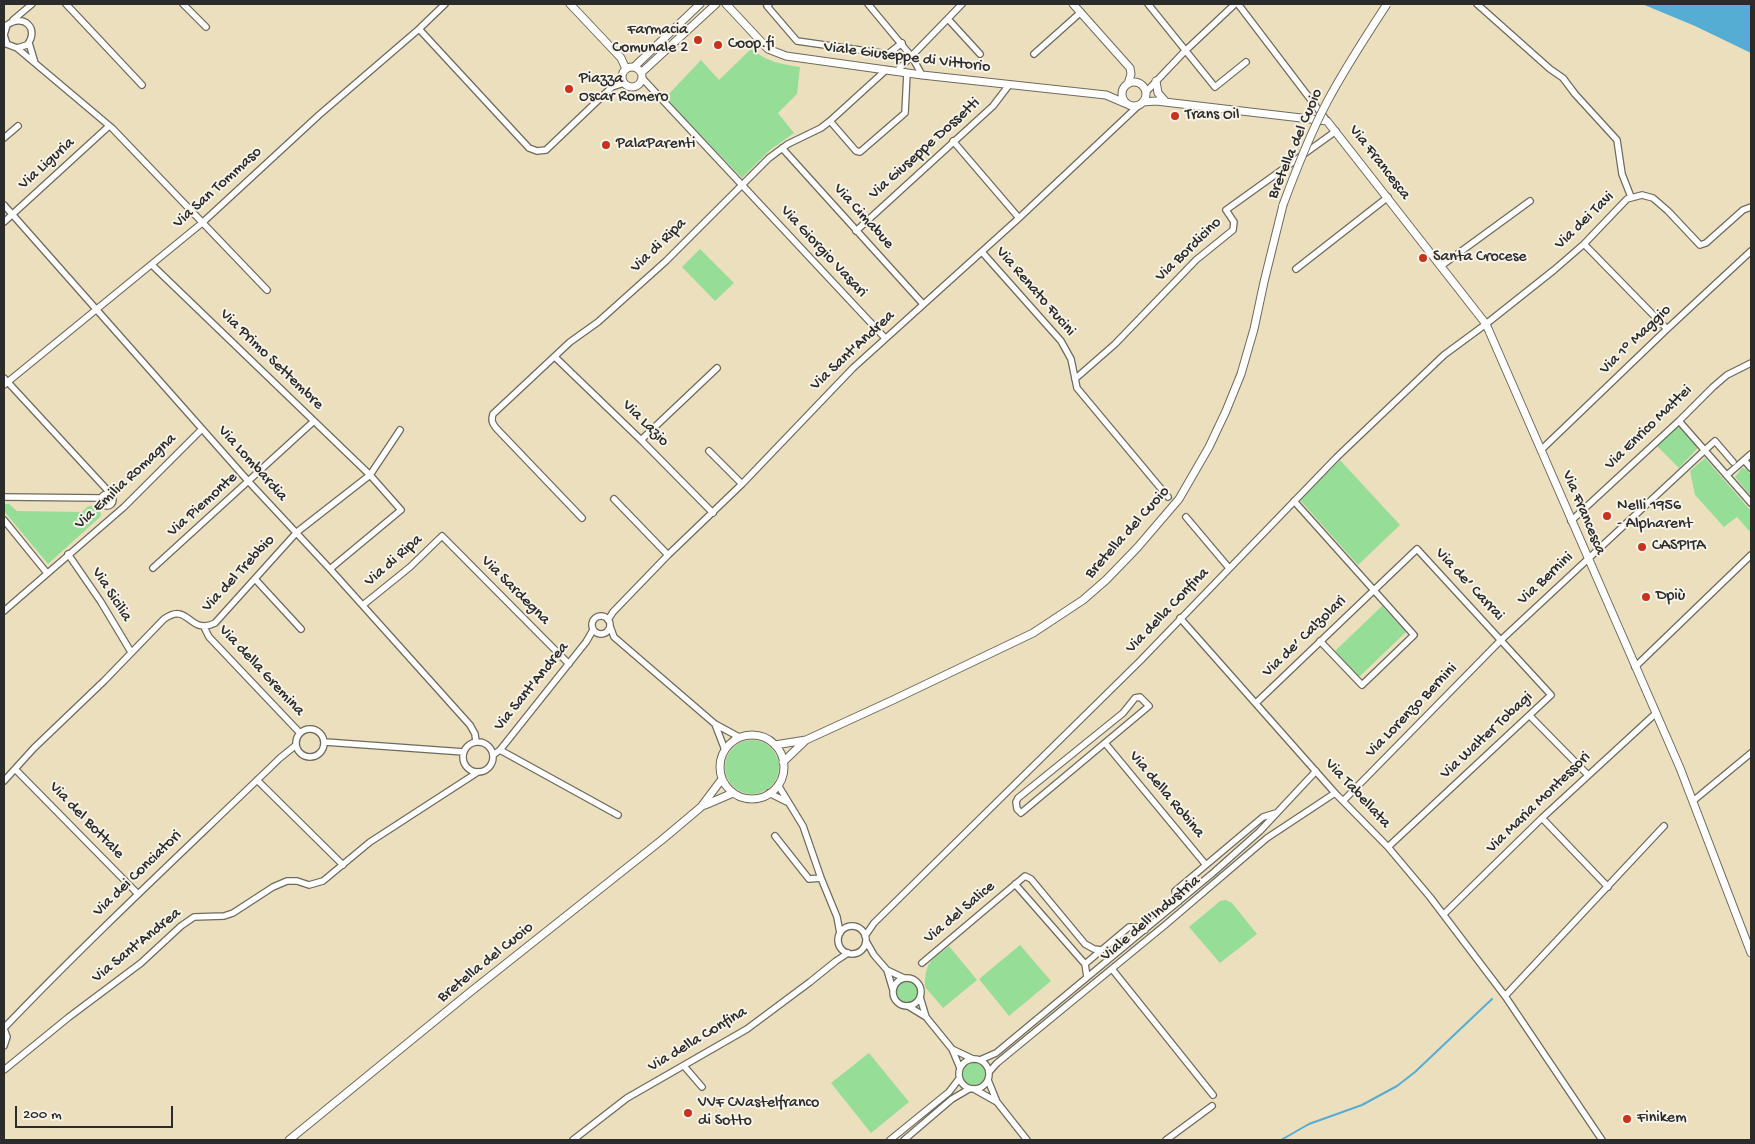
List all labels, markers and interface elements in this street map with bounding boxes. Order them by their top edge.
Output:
place label: Farmacia Comunale 2 [612,21,688,59]
marker: Farmacia Comunale 2 [692,34,704,46]
place label: Coop.fi [728,35,775,55]
street label: Viale Giuseppe di Vittorio [823,38,991,78]
marker: Coop.fi [712,39,724,51]
place label: Piazza Oscar Romero [579,70,669,108]
marker: Piazza Oscar Romero [563,83,575,95]
street label: Bretella del Cuoio [1264,86,1328,202]
street label: Via Giuseppe Dossetti [865,94,985,204]
place label: Trans Oil [1185,106,1240,126]
marker: Trans Oil [1169,110,1181,122]
street label: Via Francesca [1344,122,1414,204]
street label: Via Liguria [15,134,79,194]
place label: PalaParenti [616,135,695,155]
marker: PalaParenti [600,139,612,151]
street label: Via San Tommaso [170,143,266,233]
street label: Via Cimabue [829,180,897,254]
street label: Via dei Tavi [1551,188,1619,254]
street label: Via Giorgio Vasari [775,202,871,302]
street label: Via Bordicino [1152,214,1226,286]
street label: Via di Ripa [627,215,691,277]
street label: Via Renato Fucini [991,243,1079,341]
place label: Santa Crocese [1433,248,1527,268]
marker: Santa Crocese [1417,252,1429,264]
street label: Via 1° Maggio [1596,301,1676,379]
street label: Via Primo Settembre [215,305,327,415]
street label: Via Sant'Andrea [807,307,899,395]
street label: Via Enrico Mattei [1601,381,1697,475]
street label: Via Lazio [617,396,673,452]
street label: Via Lombardia [213,422,291,506]
street label: Via Emilia Romagna [71,430,181,534]
street label: Via Francesca [1557,468,1609,558]
street label: Via Piemonte [164,469,242,541]
street label: Bretella del Cuoio [1081,483,1175,583]
place label: Nelli 1956 - Alpharent [1617,497,1692,535]
marker: Nelli 1956 - Alpharent [1601,510,1613,522]
street label: Via del Trebbio [198,531,280,617]
street label: Via di Ripa [361,531,427,591]
place label: CASPITA [1652,537,1706,557]
marker: CASPITA [1636,541,1648,553]
street label: Via de’ Carrai [1430,545,1508,625]
street label: Via Bernini [1514,548,1578,610]
street label: Via Sardegna [476,552,554,630]
street label: Via Sicilia [86,564,136,626]
street label: Via della Confina [1122,564,1214,658]
place label: Dpiù [1656,587,1685,607]
marker: Dpiù [1640,591,1652,603]
street label: Via de’ Calzolari [1259,592,1351,682]
street label: Via della Gremina [214,621,308,721]
street label: Via Sant'Andrea [490,639,574,735]
street label: Via Lorenzo Bernini [1362,660,1462,762]
street label: Via Walter Tobagi [1437,688,1537,784]
street label: Via della Robina [1124,748,1208,842]
street label: Via Maria Montessori [1483,748,1595,858]
street label: Via Tabellata [1320,755,1394,833]
street label: Via del Bottale [44,778,128,864]
street label: Via dei Conciatori [90,827,186,921]
street label: Viale dell'Industria [1097,872,1205,966]
street label: Via del Salice [921,878,999,948]
street label: Via Sant'Andrea [89,904,185,988]
street label: Bretella del Cuoio [434,918,538,1008]
street label: Via della Confina [645,1003,751,1077]
place label: VVF CVastelfranco di Sotto [698,1094,819,1132]
scale bar [18,1096,175,1128]
text: 200 m [23,1106,62,1124]
marker: VVF CVastelfranco di Sotto [682,1107,694,1119]
place label: Finikem [1637,1109,1686,1129]
marker: Finikem [1621,1113,1633,1125]

